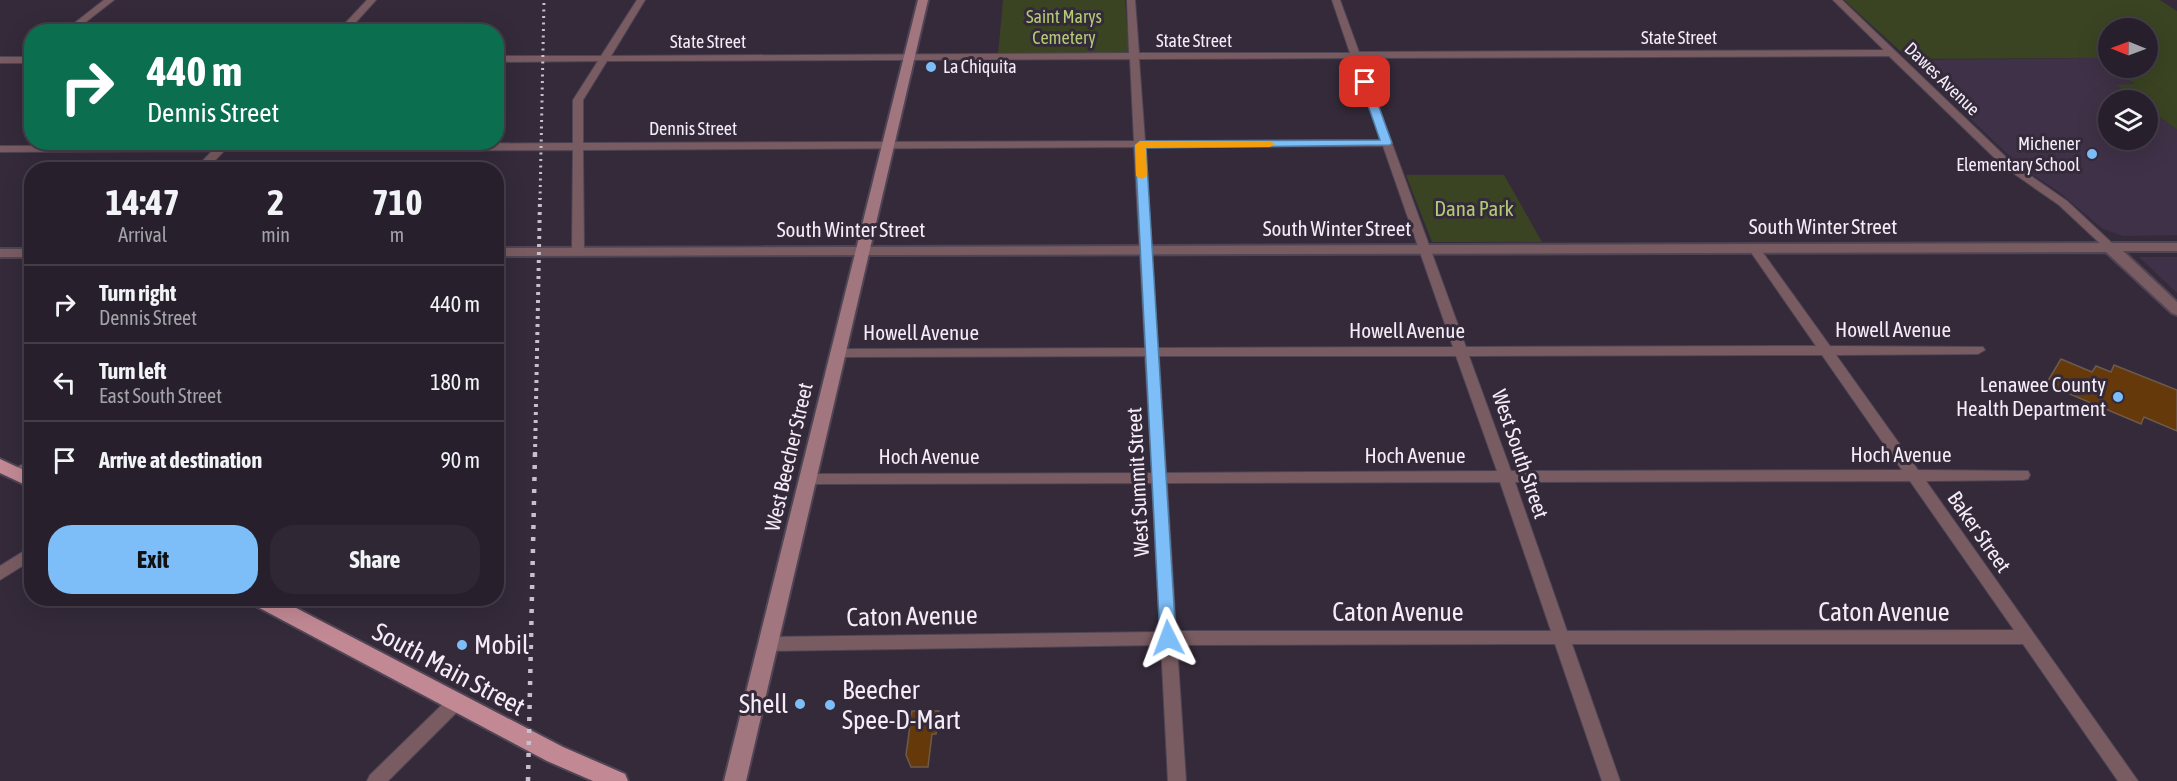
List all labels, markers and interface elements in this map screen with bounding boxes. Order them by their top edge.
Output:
park label: Saint Marys Cemetery [1026,6,1102,48]
north arrow [2098,18,2158,78]
map controls [2098,18,2158,150]
street label: State Street [1641,27,1717,48]
street label: State Street [1156,30,1232,51]
street label: State Street [670,31,746,52]
street label: Dawes Avenue [1901,38,1984,119]
text: 440 m [147,47,242,95]
icon: right [48,48,126,126]
place label: La Chiquita [943,56,1017,77]
pin [1339,56,1390,107]
marker: La Chiquita [924,60,938,74]
icon: arrive [1348,65,1381,98]
button: layers [2098,90,2158,150]
text: Dennis Street [147,97,279,128]
street label: Dennis Street [649,118,737,139]
place label: Michener Elementary School [1956,133,2081,175]
marker: Michener Elementary School [2085,147,2099,161]
text: 14:47 [106,181,180,223]
text: 2 [267,181,284,223]
text: 710 [372,181,422,223]
park label: Dana Park [1434,196,1514,220]
street label: South Winter Street [1749,214,1897,238]
street label: South Winter Street [1263,216,1411,240]
street label: South Winter Street [777,217,925,241]
text: Arrival [118,223,167,246]
text: min [261,223,290,246]
text: m [390,223,404,246]
text: Turn right [99,280,176,306]
icon: right [48,288,81,321]
text: 440 m [430,291,480,317]
text: Dennis Street [99,306,197,329]
street label: Howell Avenue [1835,317,1951,341]
street label: Howell Avenue [1349,318,1465,342]
street label: Howell Avenue [863,320,979,344]
text: Turn left [99,358,166,384]
icon: left [48,366,81,399]
text: 180 m [430,369,480,395]
place label: Lenawee County Health Department [1956,372,2106,420]
street label: West Beecher Street [759,380,817,533]
text: East South Street [99,384,222,407]
street label: West South Street [1488,386,1554,521]
marker: Lenawee County Health Department [2111,390,2125,404]
street label: West Summit Street [1121,407,1153,557]
street label: Hoch Avenue [1850,442,1952,466]
street label: Hoch Avenue [1364,443,1466,467]
icon: arrive [48,444,81,477]
street label: Hoch Avenue [878,444,980,468]
text: Arrive at destination [99,447,262,473]
text: 90 m [440,447,480,473]
street label: Baker Street [1943,486,2016,576]
button: Exit [48,525,258,594]
button: Share [270,525,480,594]
street label: Caton Avenue [1332,597,1464,627]
street label: Caton Avenue [1818,597,1950,627]
street label: Caton Avenue [846,600,978,632]
position arrow [1136,606,1200,670]
street label: South Main Street [368,616,530,722]
place label: Mobil [474,630,529,660]
marker: Mobil [455,638,469,652]
place label: Beecher Spee-D-Mart [842,675,961,735]
place label: Shell [739,689,788,719]
marker: Shell [793,697,807,711]
marker: Beecher Spee-D-Mart [823,698,837,712]

